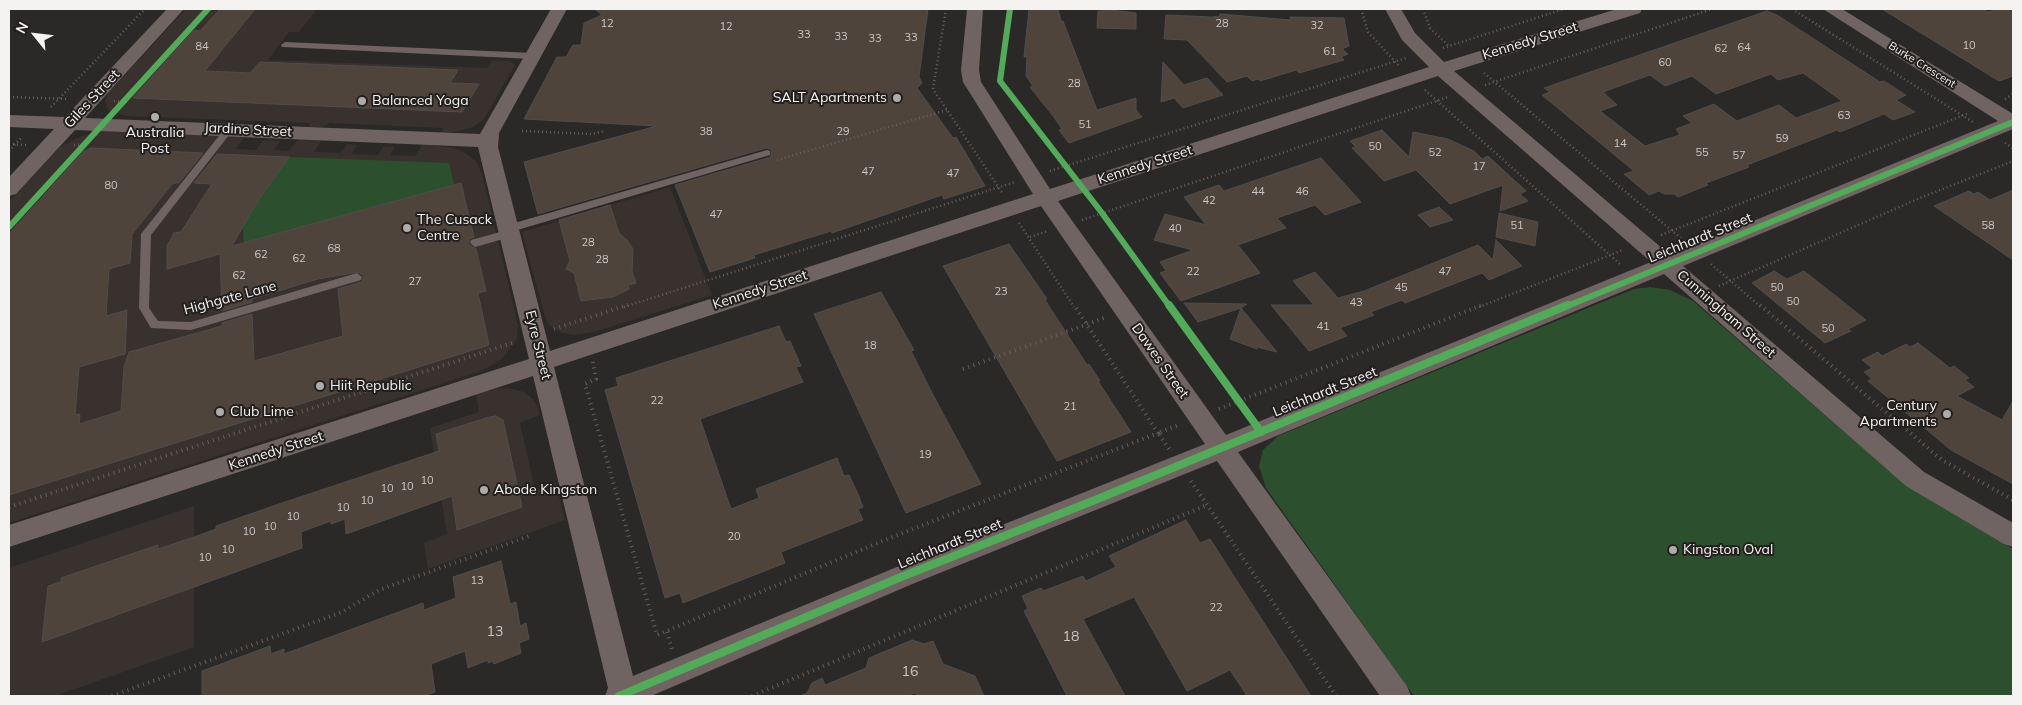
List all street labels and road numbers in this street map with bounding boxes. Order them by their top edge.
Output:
street label: Kennedy Street [1480,19,1580,63]
street label: Burke Crescent [1886,39,1958,91]
street label: Giles Street [61,66,123,132]
street label: Jardine Street [204,119,292,141]
street label: Kennedy Street [1096,142,1194,188]
street label: Leichhardt Street [1645,209,1755,267]
street label: Kennedy Street [711,267,809,313]
street label: Cunningham Street [1673,267,1779,361]
street label: Highgate Lane [182,278,278,318]
street label: Eyre Street [521,309,555,381]
street label: Dawes Street [1128,320,1192,402]
street label: Leichhardt Street [1270,363,1380,421]
street label: Kennedy Street [227,428,325,474]
street label: Leichhardt Street [895,515,1005,573]

